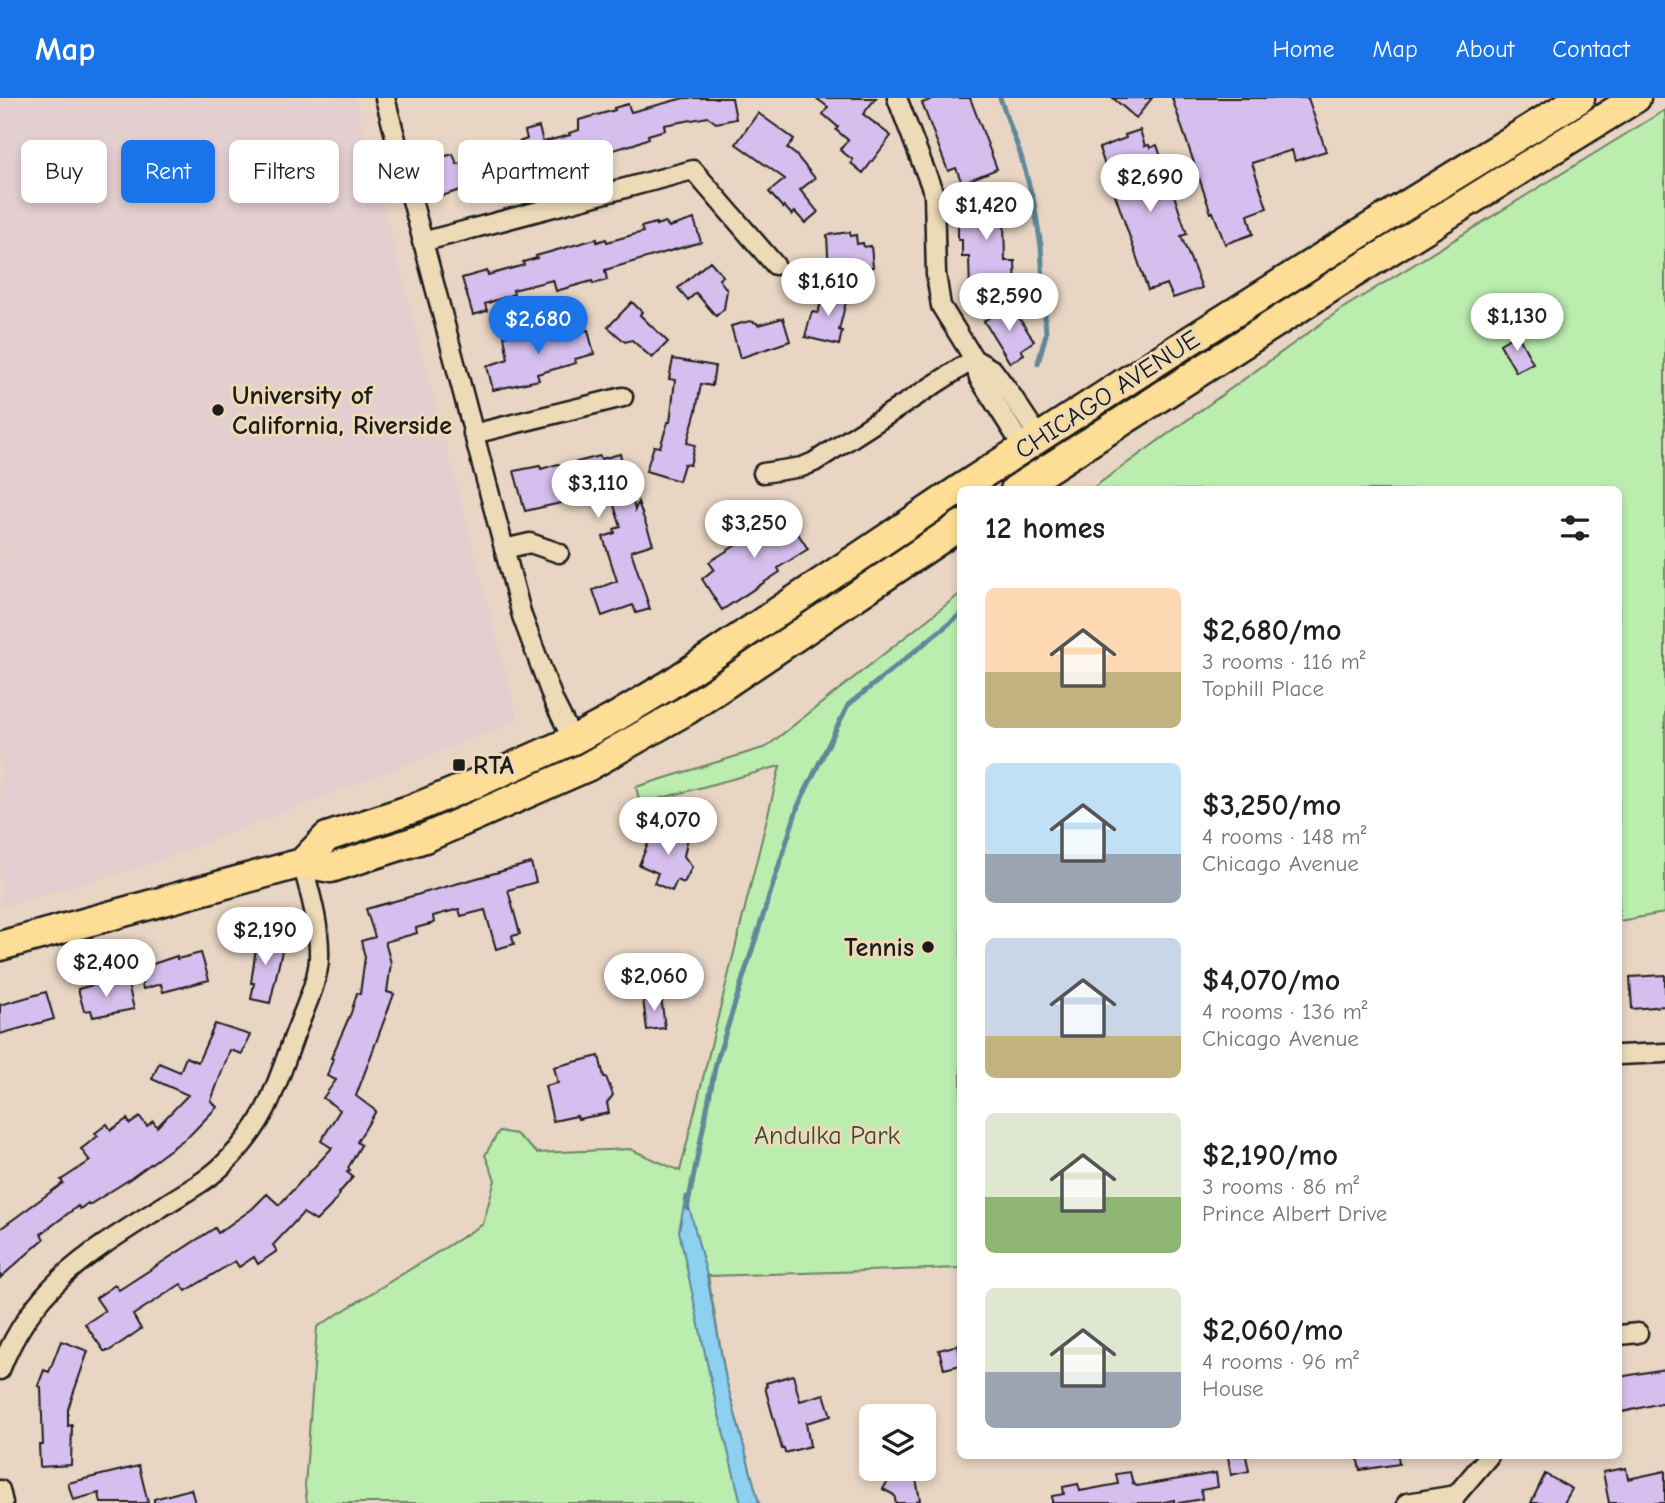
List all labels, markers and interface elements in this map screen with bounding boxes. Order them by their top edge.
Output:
text: Map [35,30,96,68]
text: Home [1273,35,1334,63]
text: Map [1372,35,1418,63]
text: About [1456,35,1514,63]
text: Contact [1552,35,1630,63]
chip: Buy [21,140,107,203]
chip: Rent [121,140,215,203]
chip: Filters [229,140,339,203]
chip: New [353,140,444,203]
chip: Apartment [458,140,613,203]
pin: $2,690 [1093,155,1207,214]
text: $2,690 [1117,163,1183,190]
pin: $1,420 [929,183,1043,242]
text: $1,420 [955,191,1017,218]
pin: $1,610 [771,258,885,318]
text: $1,610 [797,267,859,294]
pin: $2,590 [952,274,1066,333]
text: $2,590 [975,282,1043,309]
pin: $1,130 [1460,294,1574,353]
pin: $2,680 [481,296,595,356]
text: $1,130 [1487,302,1547,329]
text: $2,680 [505,305,571,332]
street label: CHICAGO AVENUE [1010,324,1205,466]
place label: University of California, Riverside [232,381,452,441]
marker: University of California, Riverside [210,402,226,418]
pin: $3,110 [541,460,655,520]
text: $3,110 [568,469,628,496]
pin: $3,250 [697,500,811,560]
text: $3,250 [721,509,787,536]
icon: filters [1556,509,1594,547]
text: 12 homes [985,511,1105,546]
text: $2,680/mo [1202,613,1341,648]
icon: home [1041,616,1125,700]
text: 3 rooms · 116 m² [1202,648,1366,675]
text: Tophill Place [1202,675,1324,702]
place label: RTA [473,751,515,781]
marker: RTA [451,757,467,773]
text: $3,250/mo [1202,788,1341,823]
icon: home [1041,791,1125,875]
pin: $4,070 [611,798,725,857]
text: $4,070 [635,806,701,833]
text: 4 rooms · 148 m² [1202,823,1366,850]
text: Chicago Avenue [1202,850,1359,877]
pin: $2,190 [208,908,322,967]
text: $2,190 [233,916,297,943]
place label: Tennis [844,933,914,963]
marker: Tennis [920,939,936,955]
pin: $2,400 [49,940,163,999]
text: $2,400 [73,948,139,975]
pin: $2,060 [597,954,711,1013]
text: $2,060 [620,962,688,989]
text: $4,070/mo [1202,963,1340,998]
icon: home [1041,966,1125,1050]
text: 4 rooms · 136 m² [1202,998,1368,1025]
text: Chicago Avenue [1202,1025,1359,1052]
park label: Andulka Park [754,1121,900,1151]
text: $2,190/mo [1202,1138,1338,1173]
icon: home [1041,1141,1125,1225]
text: 3 rooms · 86 m² [1202,1173,1359,1200]
text: Prince Albert Drive [1202,1200,1387,1227]
text: $2,060/mo [1202,1313,1343,1348]
icon: home [1041,1316,1125,1400]
text: 4 rooms · 96 m² [1202,1348,1359,1375]
text: House [1202,1375,1264,1402]
map controls [859,1404,936,1481]
button: layers [859,1404,936,1481]

